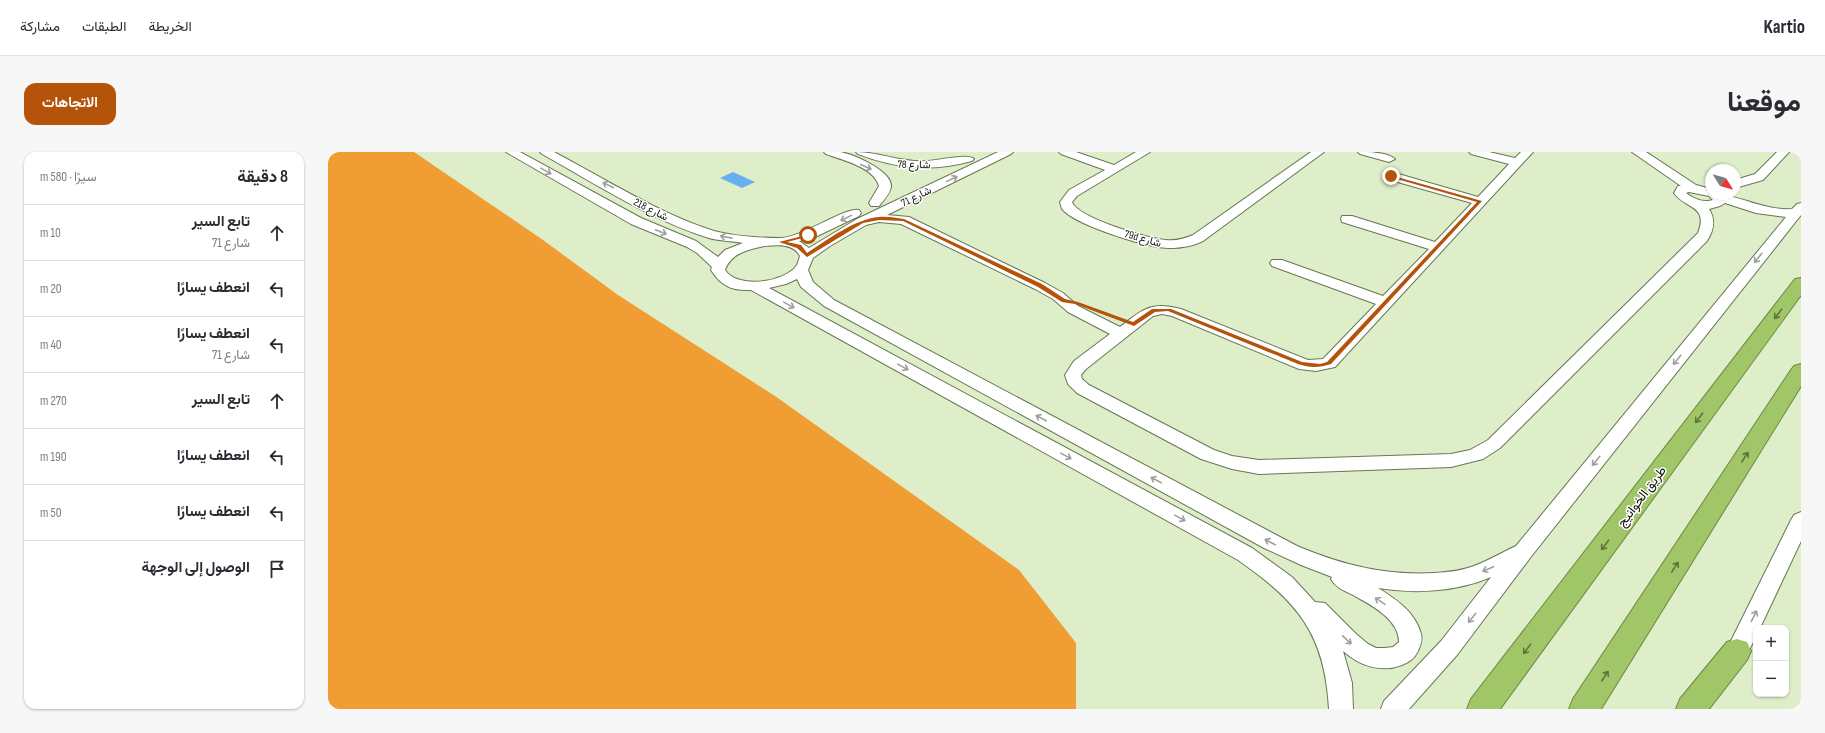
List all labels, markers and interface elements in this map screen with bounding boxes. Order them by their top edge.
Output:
text: Kartio [1763,16,1805,39]
text: مشاركة [20,18,60,35]
text: الطبقات [82,18,126,35]
text: الخريطة [148,18,192,35]
button: الاتجاهات [24,83,116,125]
text: موقعنا [1727,86,1801,119]
street label: شارع 78 [897,158,931,172]
one-way arrow [860,164,872,171]
north arrow [1705,164,1741,200]
text: 8 دقيقة [237,167,288,187]
route end [1382,167,1400,185]
one-way arrow [540,168,552,176]
text: سيرًا · 580 m [40,169,96,185]
one-way arrow [946,174,958,182]
one-way arrow [602,181,614,189]
street label: شارع 71 [899,183,934,210]
street label: شارع 218 [631,195,671,225]
text: تابع السير [192,212,250,231]
one-way arrow [840,214,852,222]
icon: ahead [266,222,288,244]
text: 10 m [40,225,61,241]
route start [799,226,817,244]
street label: 79d شارع [1123,227,1163,251]
one-way arrow [654,229,666,237]
one-way arrow [720,233,733,241]
text: شارع 71 [212,235,250,251]
one-way arrow [1754,253,1762,264]
text: انعطف يسارًا [177,278,250,297]
icon: left [266,278,288,300]
text: 20 m [40,281,62,297]
one-way arrow [782,302,794,309]
one-way arrow [1773,309,1782,320]
text: انعطف يسارًا [177,324,250,343]
icon: left [266,334,288,356]
text: 40 m [40,337,62,353]
text: شارع 71 [212,347,250,363]
one-way arrow [1672,354,1681,365]
one-way arrow [897,364,909,372]
text: تابع السير [192,390,250,409]
icon: ahead [266,390,288,412]
text: 270 m [40,393,67,409]
one-way arrow [1035,413,1047,421]
one-way arrow [1695,413,1704,424]
text: انعطف يسارًا [177,446,250,465]
icon: left [266,446,288,468]
text: 190 m [40,449,67,465]
one-way arrow [1741,451,1749,463]
one-way arrow [1060,453,1072,460]
one-way arrow [1591,456,1600,467]
street label: طريق الخوانيج [1614,463,1671,531]
one-way arrow [1150,475,1162,483]
text: انعطف يسارًا [177,502,250,521]
icon: left [266,502,288,524]
text: 50 m [40,505,61,521]
one-way arrow [1174,515,1186,523]
one-way arrow [1264,537,1276,545]
one-way arrow [1601,539,1609,550]
text: الوصول إلى الوجهة [142,558,250,577]
icon: arrive [266,558,288,580]
one-way arrow [1670,561,1679,572]
one-way arrow [1483,566,1495,573]
one-way arrow [1375,597,1386,605]
one-way arrow [1751,611,1758,623]
one-way arrow [1467,613,1476,624]
map controls [1753,625,1789,697]
button: + [1753,625,1789,661]
one-way arrow [1342,635,1352,645]
one-way arrow [1523,643,1531,654]
button: − [1753,661,1789,697]
one-way arrow [1601,670,1609,682]

